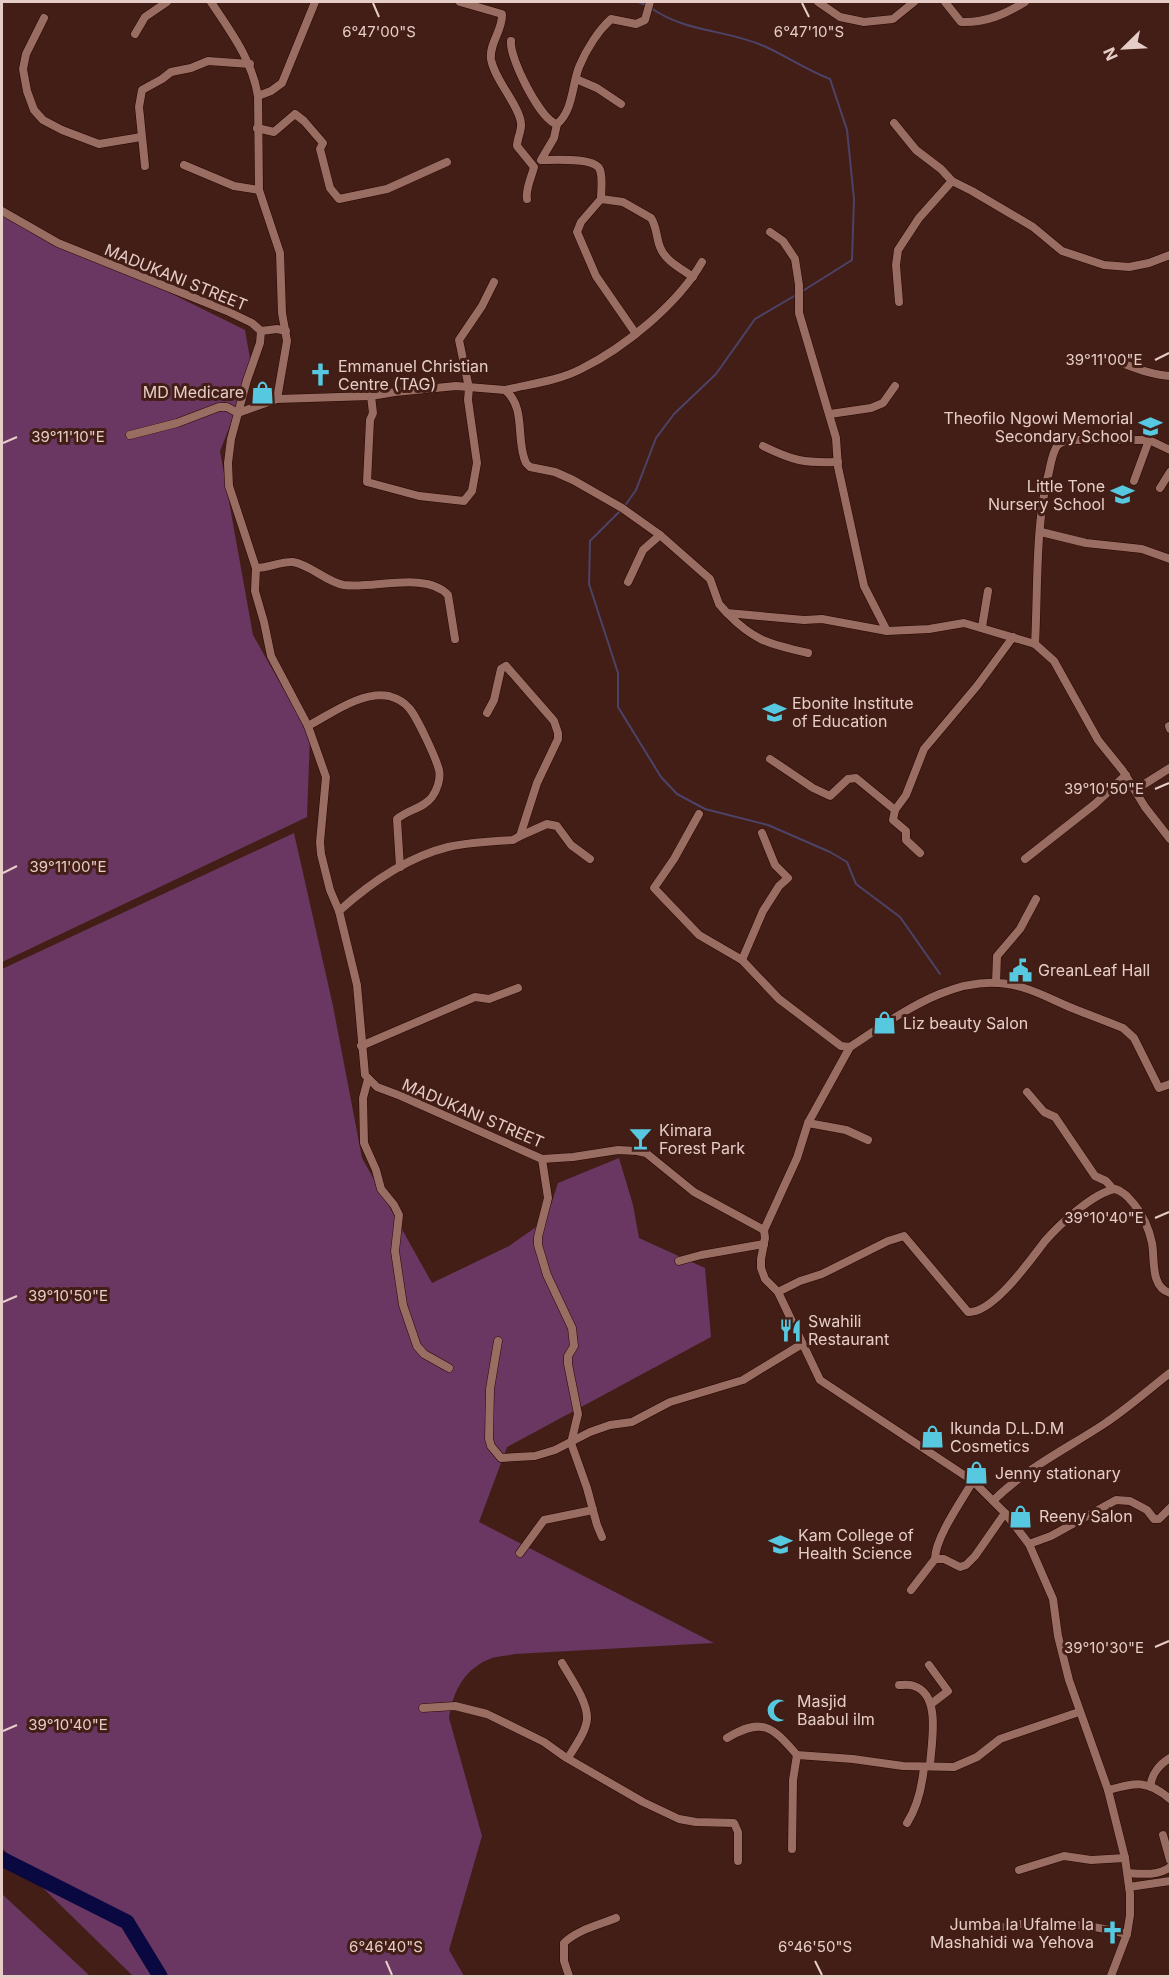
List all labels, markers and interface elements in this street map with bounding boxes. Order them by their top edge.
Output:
north arrow [1094,18,1154,78]
text: 6°47'00"S [342,22,416,41]
text: 6°47'10"S [774,22,844,41]
text: N [1099,44,1122,64]
street label: MADUKANI STREET [102,239,250,315]
text: 39°11'00"E [1065,350,1143,369]
place label: Emmanuel Christian Centre (TAG) [338,356,489,394]
church icon: Emmanuel Christian Centre (TAG) [307,362,333,388]
shop icon: MD Medicare [249,379,275,405]
place label: MD Medicare [143,382,244,402]
place label: Theofilo Ngowi Memorial Secondary School [943,408,1133,446]
school or university icon: Theofilo Ngowi Memorial Secondary School [1138,414,1164,440]
text: 39°11'10"E [31,427,105,446]
place label: Little Tone Nursery School [988,476,1105,514]
school or university icon: Little Tone Nursery School [1110,482,1136,508]
place label: Ebonite Institute of Education [792,693,914,731]
school or university icon: Ebonite Institute of Education [761,699,787,725]
text: 39°10'50"E [1064,779,1144,798]
text: 39°11'00"E [29,857,107,876]
public building icon: GreanLeaf Hall [1007,957,1033,983]
place label: GreanLeaf Hall [1038,960,1150,980]
shop icon: Liz beauty Salon [872,1010,898,1036]
place label: Liz beauty Salon [903,1013,1028,1033]
street label: MADUKANI STREET [399,1074,547,1152]
place label: Kimara Forest Park [659,1120,745,1158]
bar icon: Kimara Forest Park [628,1126,654,1152]
text: 39°10'40"E [1064,1208,1144,1227]
text: 39°10'50"E [28,1286,108,1305]
place label: Swahili Restaurant [808,1311,889,1349]
restaurant icon: Swahili Restaurant [777,1317,803,1343]
place label: Ikunda D.L.D.M Cosmetics [950,1418,1064,1456]
shop icon: Ikunda D.L.D.M Cosmetics [919,1424,945,1450]
shop icon: Jenny stationary [964,1460,990,1486]
place label: Jenny stationary [995,1463,1121,1483]
shop icon: Reeny Salon [1008,1503,1034,1529]
place label: Reeny Salon [1039,1506,1133,1526]
place label: Kam College of Health Science [798,1525,914,1563]
school or university icon: Kam College of Health Science [767,1531,793,1557]
text: 39°10'30"E [1064,1638,1144,1657]
place label: Masjid Baabul ilm [797,1691,875,1729]
mosque icon: Masjid Baabul ilm [766,1697,792,1723]
text: 39°10'40"E [28,1715,108,1734]
place label: Jumba la Ufalme la Mashahidi wa Yehova [930,1914,1094,1952]
church icon: Jumba la Ufalme la Mashahidi wa Yehova [1099,1920,1125,1946]
text: 6°46'40"S [349,1937,423,1956]
text: 6°46'50"S [778,1937,852,1956]

